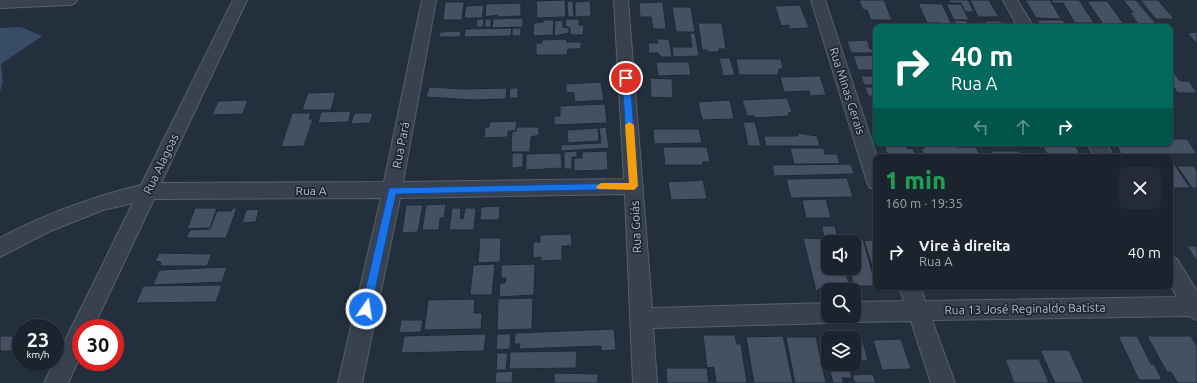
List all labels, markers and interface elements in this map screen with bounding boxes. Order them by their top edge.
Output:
icon: right [885,40,937,92]
text: 40 m [951,40,1013,71]
street label: Rua Minas Gerais [827,46,868,136]
pin [609,61,643,95]
icon: arrive [615,67,637,89]
text: Rua A [951,73,998,93]
icon: left [970,116,992,138]
icon: ahead [1012,116,1034,138]
icon: right [1054,116,1076,138]
street label: Rua Pará [390,121,411,169]
street label: Rua Alagoas [140,131,181,196]
text: 1 min [885,167,946,194]
button: close [1119,167,1161,209]
street label: Rua A [295,184,327,197]
text: 160 m · 19:35 [885,196,963,210]
street label: Rua Goiás [628,200,643,254]
map controls [821,235,861,371]
button: sound [821,235,861,275]
text: Vire à direita [919,237,1011,254]
icon: right [885,241,907,263]
text: 40 m [1128,244,1161,261]
text: Rua A [919,254,953,268]
button: search [821,283,861,323]
position arrow [345,288,387,330]
street label: Rua 13 José Reginaldo Batista [944,301,1106,316]
speed limit sign: 30 [72,319,124,371]
text: 23 [27,328,49,351]
button: layers [821,331,861,371]
text: km/h [26,349,50,360]

